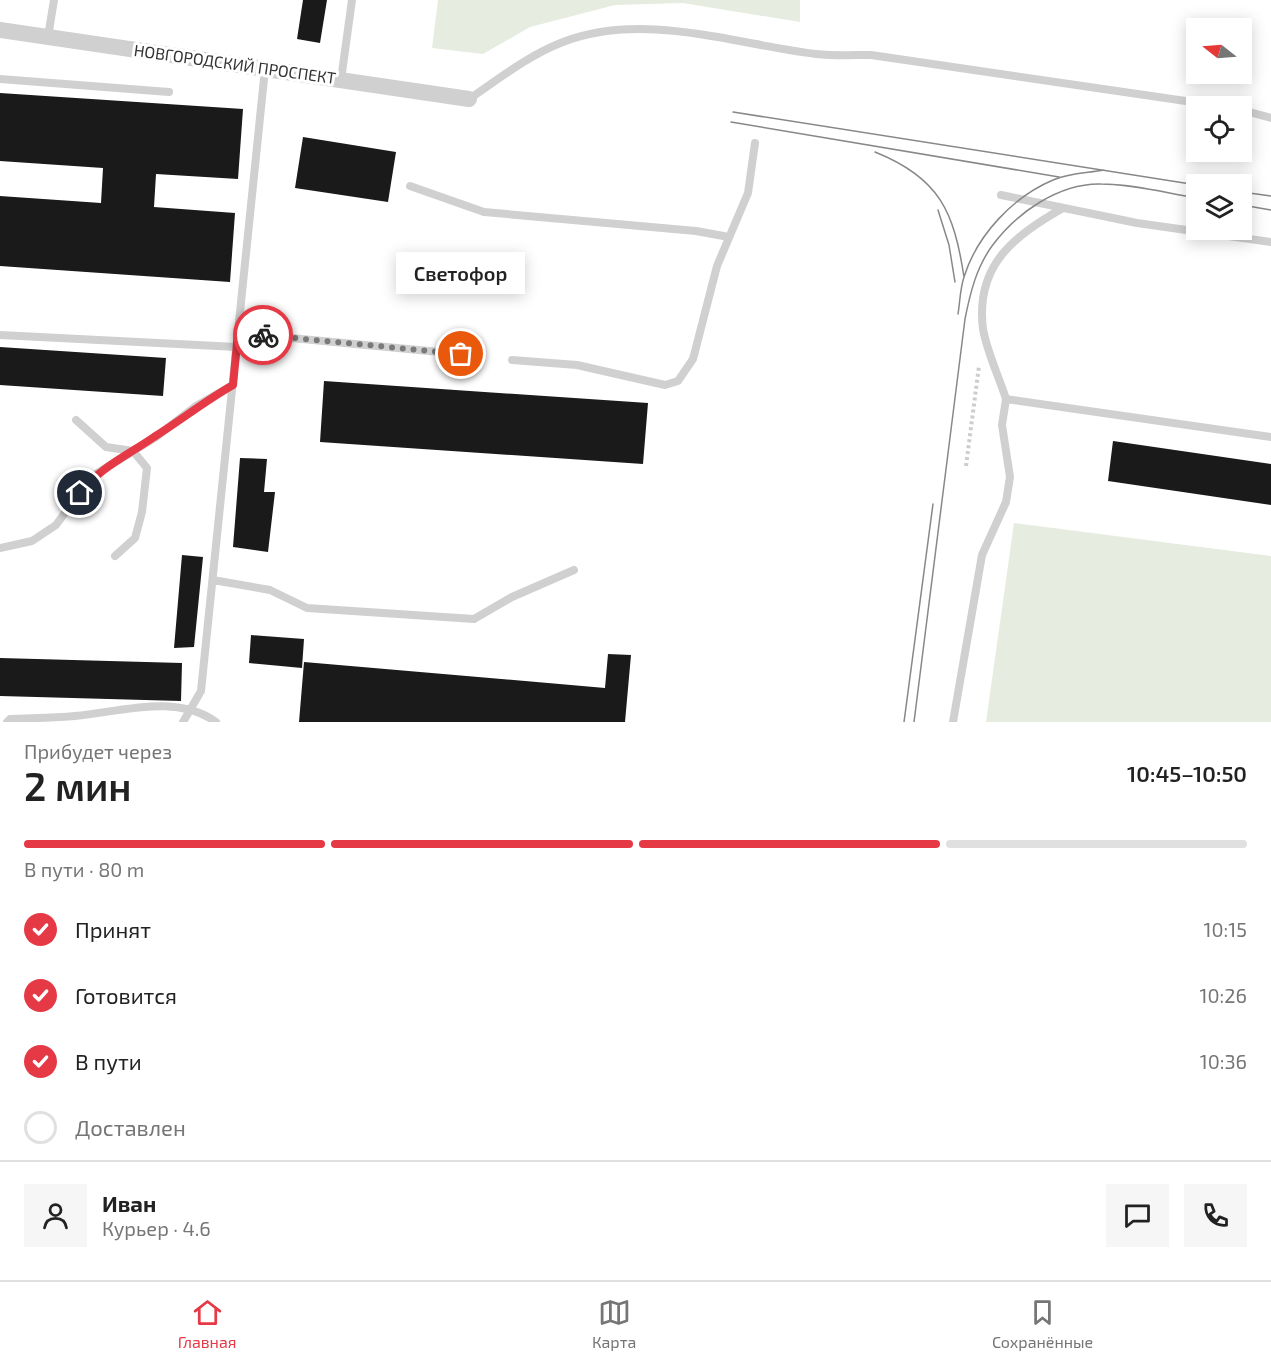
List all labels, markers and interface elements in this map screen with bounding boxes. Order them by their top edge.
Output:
north arrow [1186,18,1252,84]
map controls [1186,18,1252,240]
street label: НОВГОРОДСКИЙ ПРОСПЕКТ [133,40,337,87]
button: locate [1186,96,1252,162]
button: layers [1186,174,1252,240]
callout: Светофор [396,252,526,294]
text: Светофор [414,261,507,285]
courier [233,305,293,365]
icon: bike [247,319,280,352]
pin [435,328,486,379]
icon: bag [444,337,477,370]
pin [54,467,105,518]
icon: home [63,476,96,509]
text: Прибудет через [24,739,172,763]
text: 10:45–10:50 [1127,760,1247,786]
text: 2 мин [24,762,131,809]
text: В пути · 80 m [24,857,144,881]
icon: check [24,913,57,946]
text: Принят [75,916,151,942]
text: 10:15 [1204,917,1247,941]
icon: check [24,979,57,1012]
text: Готовится [75,982,177,1008]
text: 10:26 [1200,983,1247,1007]
icon: check [24,1045,57,1078]
text: В пути [75,1048,142,1074]
text: 10:36 [1200,1049,1247,1073]
text: Доставлен [75,1114,186,1140]
button: person [24,1184,87,1247]
button: chat [1106,1184,1169,1247]
button: phone [1184,1184,1247,1247]
text: Иван [102,1190,156,1216]
text: Курьер · 4.6 [102,1216,211,1240]
tab: Главная [178,1296,236,1351]
tab: Карта [592,1296,636,1351]
tab: Сохранённые [992,1296,1093,1351]

